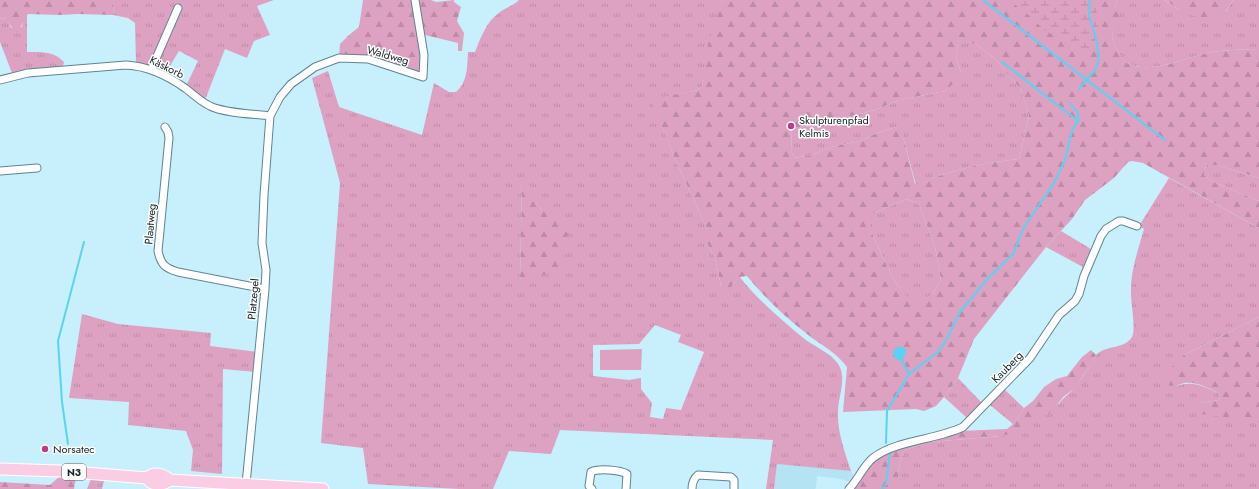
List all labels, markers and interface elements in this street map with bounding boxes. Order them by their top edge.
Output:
street label: Waldweg [365,41,411,69]
street label: Käskorb [147,52,187,82]
place label: Skulpturenpfad Kelmis [799,112,869,141]
marker: Skulpturenpfad Kelmis [786,121,796,131]
street label: Plaatweg [140,203,160,245]
street label: Platzegel [243,278,263,320]
street label: Kauberg [988,347,1026,387]
place label: Norsatec [53,441,95,457]
marker: Norsatec [40,444,50,454]
road number: N3 [62,464,86,480]

